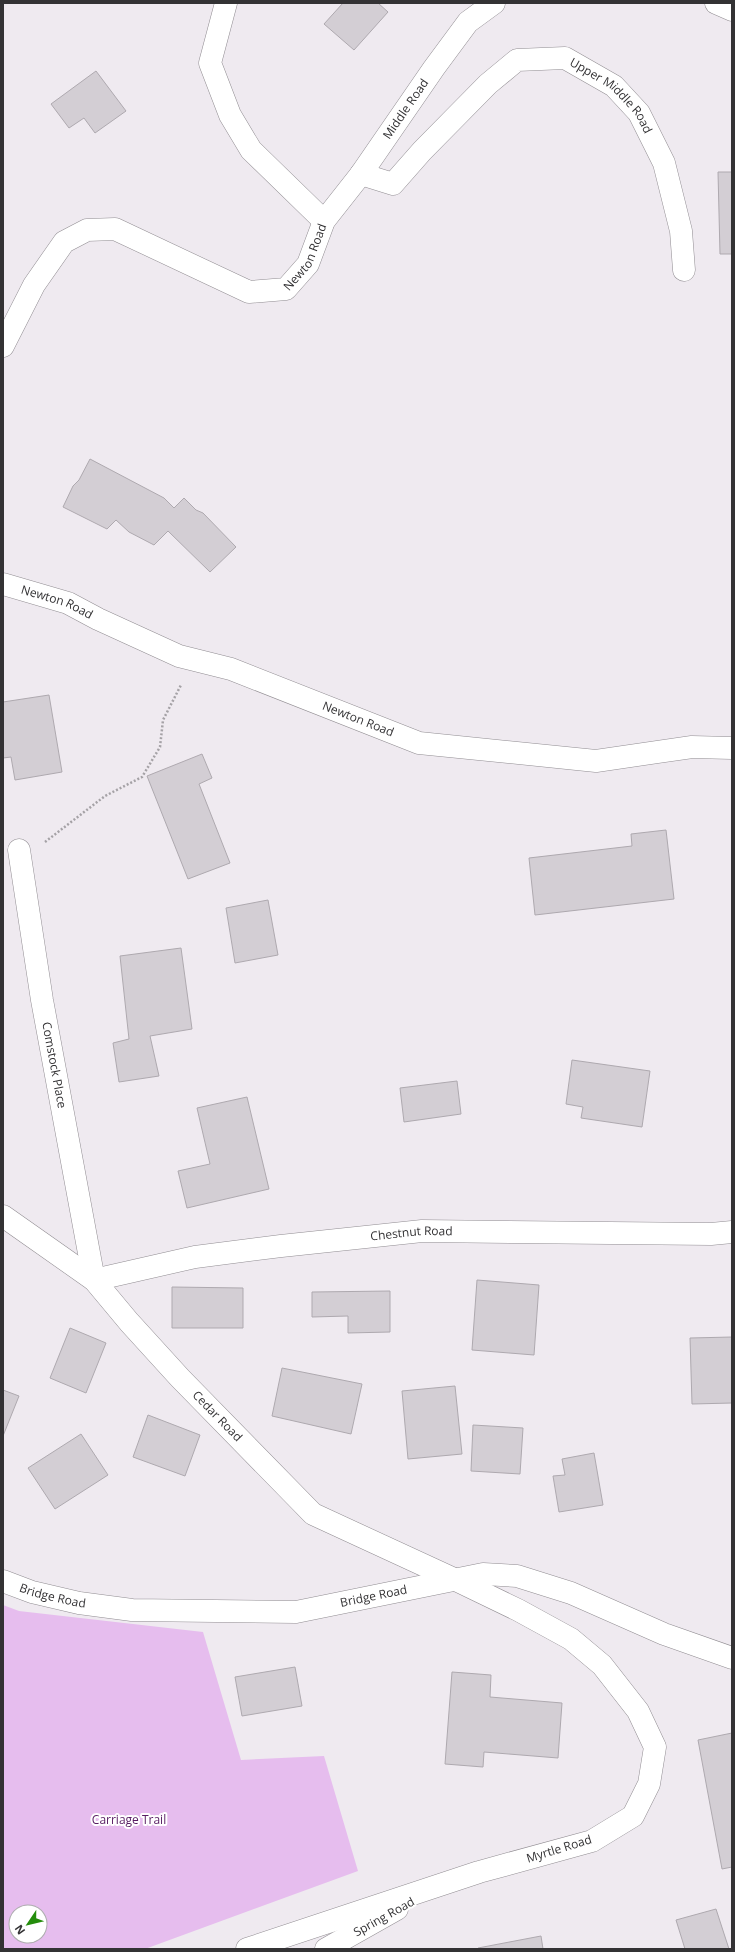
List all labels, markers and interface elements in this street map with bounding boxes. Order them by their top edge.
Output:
street label: Upper Middle Road [567,53,657,136]
street label: Middle Road [379,75,432,142]
street label: Newton Road [279,221,330,294]
street label: Newton Road [19,581,96,623]
street label: Newton Road [320,697,397,740]
street label: Comstock Place [38,1020,71,1110]
street label: Chestnut Road [369,1222,453,1244]
street label: Cedar Road [189,1387,246,1445]
street label: Bridge Road [17,1579,87,1612]
street label: Bridge Road [339,1581,409,1611]
park label: Carriage Trail [92,1811,166,1828]
street label: Myrtle Road [524,1831,594,1867]
street label: Spring Road [350,1893,417,1940]
north arrow [8,1904,48,1944]
text: N [11,1922,28,1938]

